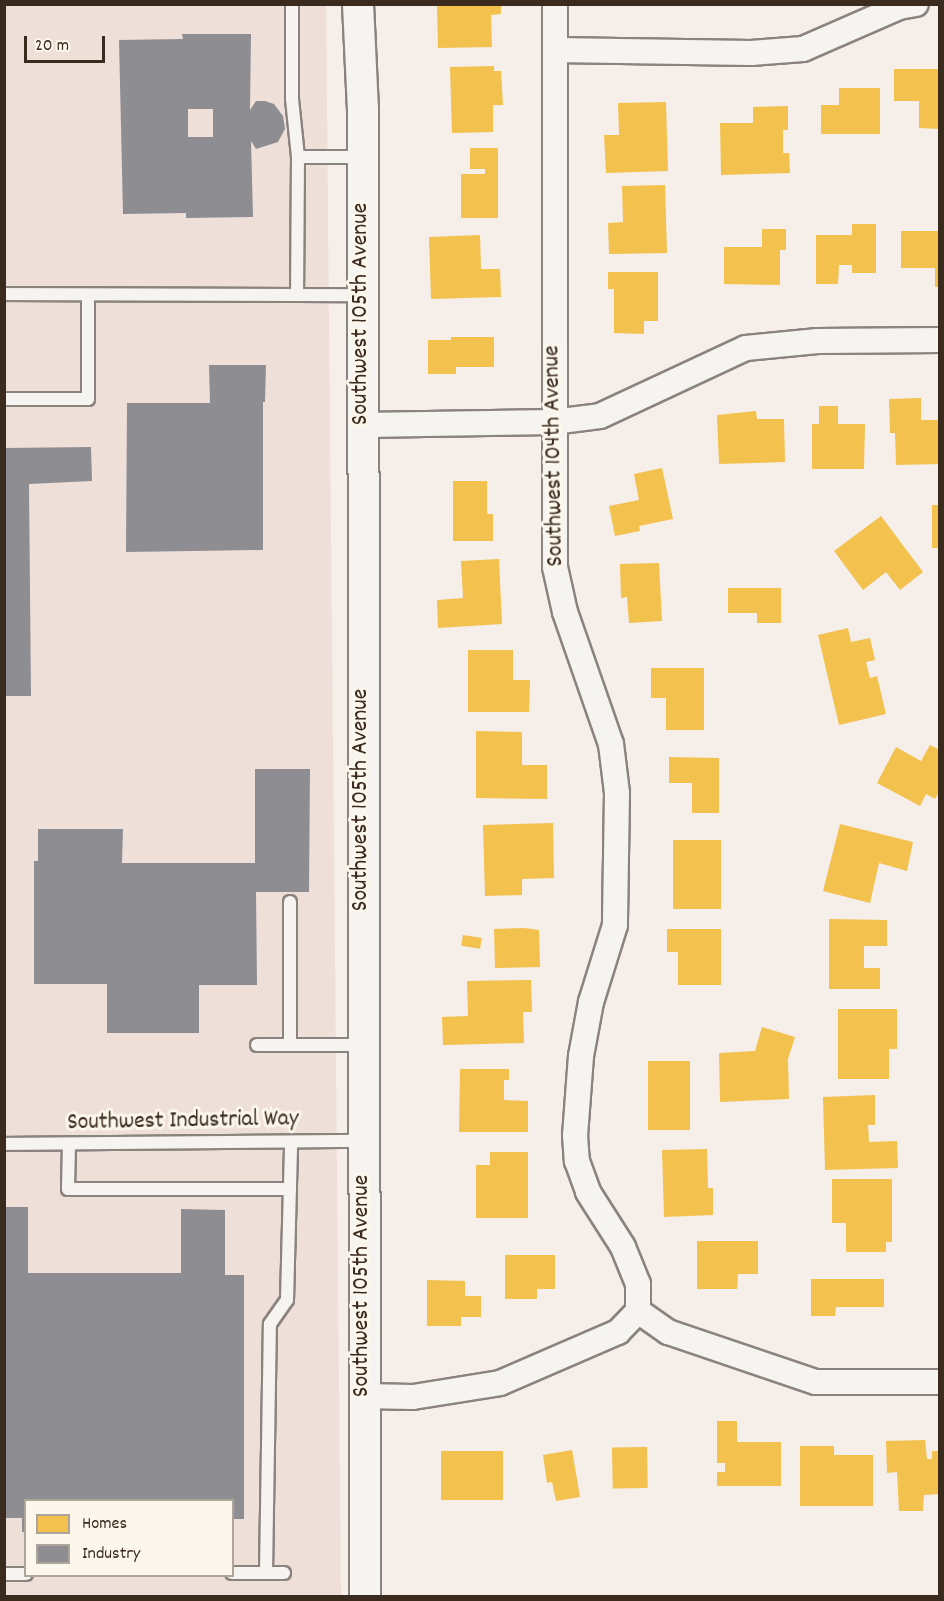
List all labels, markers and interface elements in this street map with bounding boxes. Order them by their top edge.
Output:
scale bar [27,24,108,62]
text: 20 m [35,34,69,59]
street label: Southwest 105th Avenue [348,203,376,425]
street label: Southwest 104th Avenue [539,345,571,567]
street label: Southwest 105th Avenue [348,689,376,911]
street label: Southwest Industrial Way [67,1106,299,1138]
street label: Southwest 105th Avenue [349,1175,377,1397]
legend [24,1499,234,1577]
text: Homes [82,1512,127,1537]
text: Industry [82,1542,140,1567]

